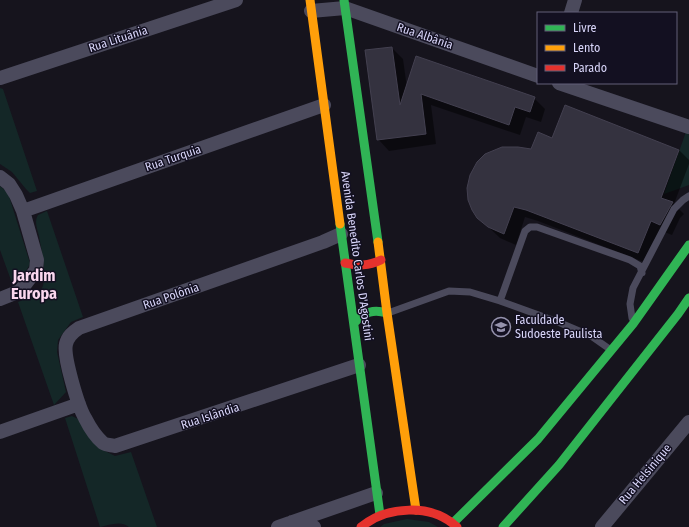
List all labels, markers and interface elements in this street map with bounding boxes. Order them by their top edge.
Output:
legend [537,12,677,84]
street label: Rua Albânia [395,20,455,52]
text: Livre [573,21,597,35]
street label: Rua Lituânia [87,23,149,55]
text: Lento [573,41,600,55]
text: Parado [573,61,607,75]
street label: Rua Turquia [143,142,203,174]
street label: Avenida Benedito Carlos D'Agostini [338,170,376,342]
district label: Jardim Europa [11,266,57,303]
street label: Rua Polônia [141,280,201,312]
place label: Faculdade Sudoeste Paulista [515,313,602,341]
school or university icon: Faculdade Sudoeste Paulista [490,316,512,338]
street label: Rua Islândia [179,400,241,432]
street label: Rua Helsinique [616,441,674,507]

